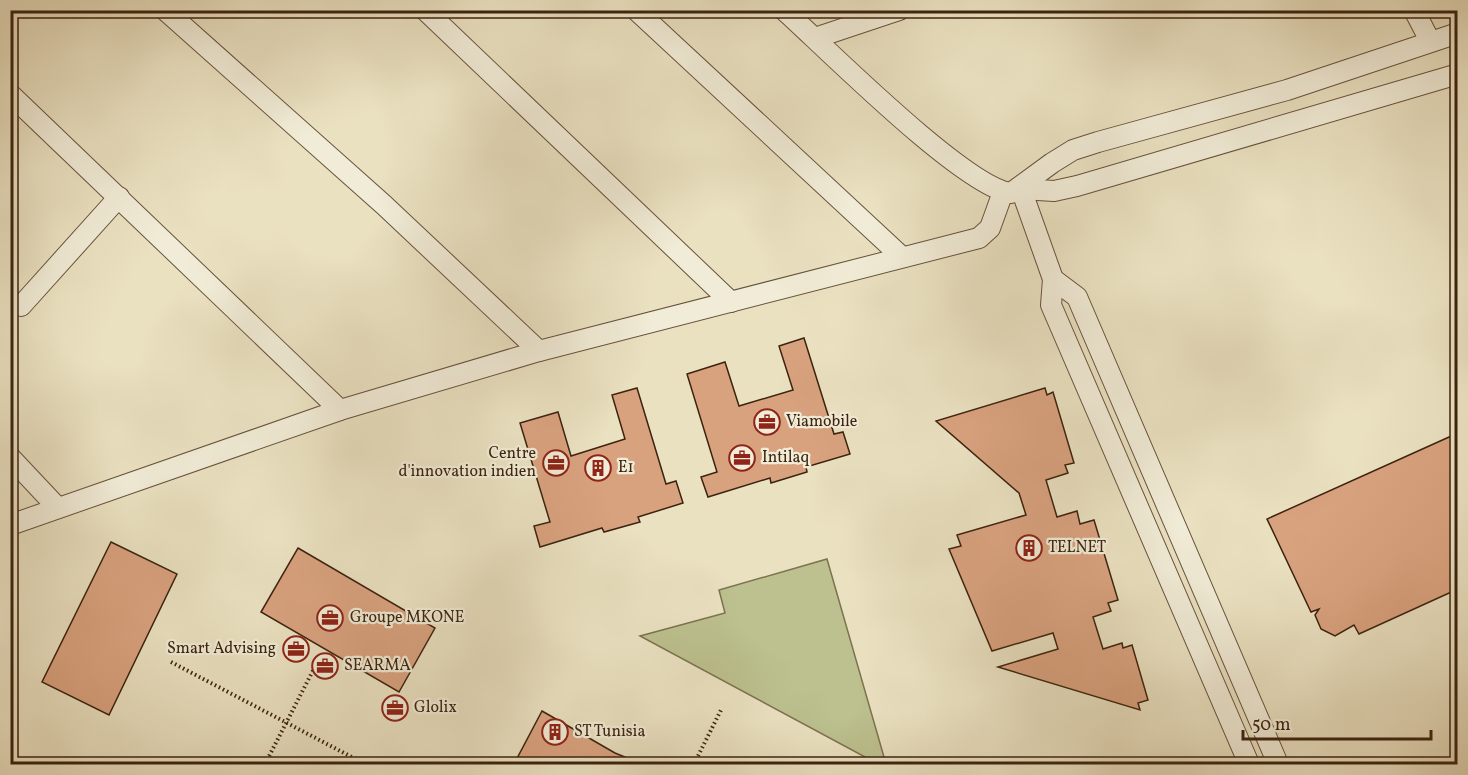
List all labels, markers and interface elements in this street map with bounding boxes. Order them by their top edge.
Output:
office icon: Viamobile [752,407,782,437]
place label: Viamobile [786,411,857,433]
place label: Centre d'innovation indien [398,443,536,483]
office icon: Intilaq [727,443,757,473]
place label: Intilaq [762,447,809,469]
office icon: Centre d'innovation indien [541,448,571,478]
building icon: E1 [583,453,613,483]
place label: E1 [618,457,634,479]
building icon: TELNET [1014,533,1044,563]
place label: TELNET [1048,537,1106,559]
office icon: Groupe MKONE [315,603,345,633]
place label: Groupe MKONE [350,607,464,629]
office icon: Smart Advising [281,634,311,664]
place label: Smart Advising [167,638,276,660]
office icon: SEARMA [310,651,340,681]
place label: SEARMA [344,655,411,677]
office icon: Glolix [380,693,410,723]
place label: Glolix [414,697,457,719]
scale bar [1243,703,1430,741]
text: 50 m [1252,713,1291,738]
building icon: ST Tunisia [540,717,570,747]
place label: ST Tunisia [574,721,645,743]

